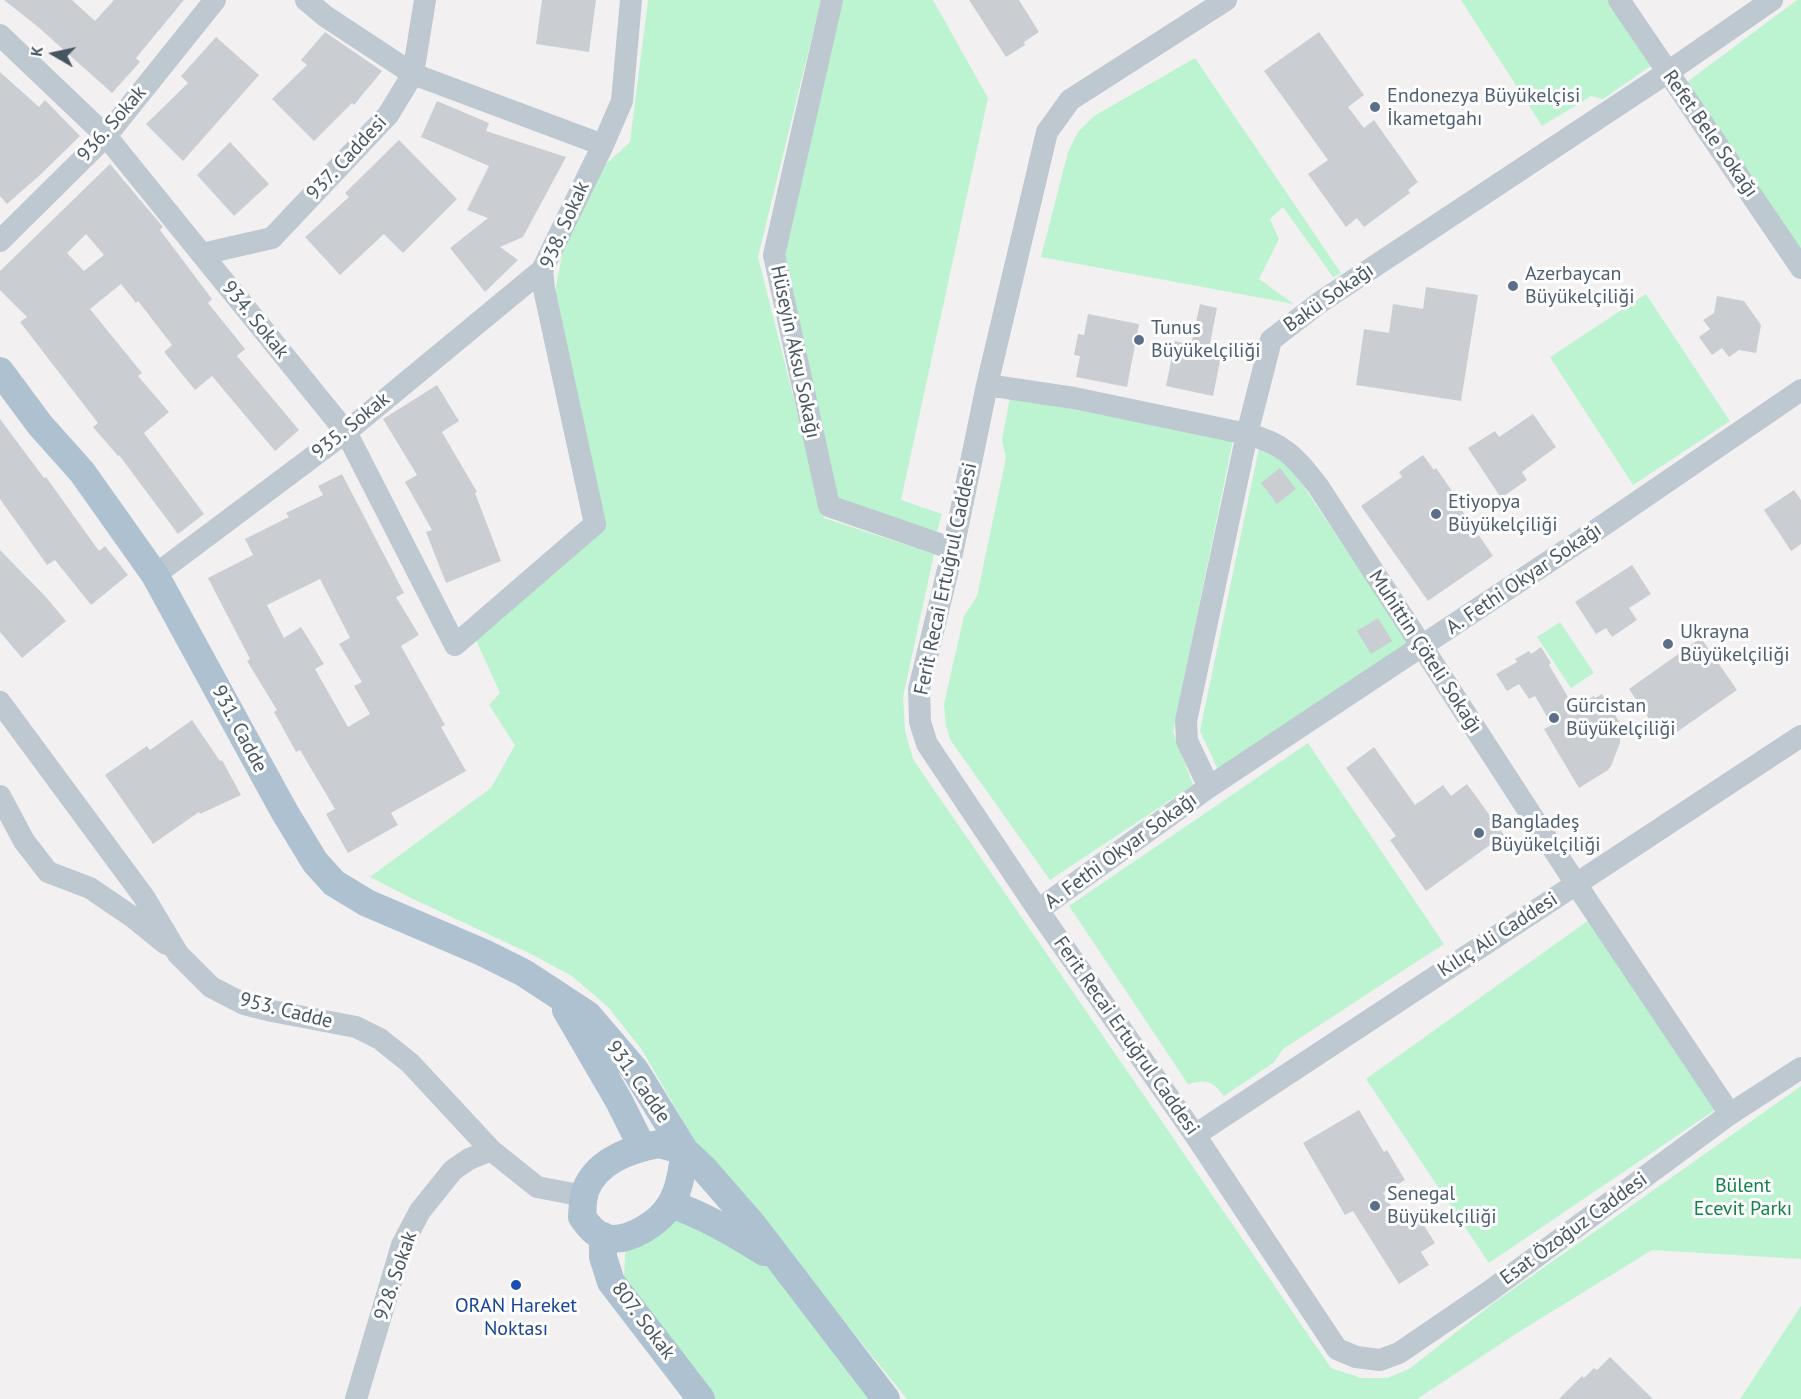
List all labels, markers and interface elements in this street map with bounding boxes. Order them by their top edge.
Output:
north arrow [24,24,84,84]
text: K [26,45,47,58]
street label: Refet Bele Sokağı [1657,66,1763,202]
street label: 936. Sokak [73,81,151,167]
place label: Endonezya Büyükelçisi İkametgahı [1387,84,1580,131]
marker: Endonezya Büyükelçisi İkametgahı [1368,100,1382,114]
street label: 937. Caddesi [302,111,392,205]
street label: 938. Sokak [535,178,595,272]
street label: Bakü Sokağı [1279,258,1379,338]
place label: Azerbaycan Büyükelçiliği [1525,262,1635,309]
street label: Hüseyin Aksu Sokağı [765,263,825,441]
street label: 934. Sokak [216,276,294,364]
marker: Azerbaycan Büyükelçiliği [1506,279,1520,293]
place label: Tunus Büyükelçiliği [1151,316,1261,363]
marker: Tunus Büyükelçiliği [1132,333,1146,347]
street label: 935. Sokak [307,387,395,465]
street label: Ferit Recai Ertuğrul Caddesi [910,461,982,697]
place label: Etiyopya Büyükelçiliği [1448,490,1558,537]
marker: Etiyopya Büyükelçiliği [1429,507,1443,521]
street label: A. Fethi Okyar Sokağı [1442,518,1606,640]
street label: Muhittin Çöteli Sokağı [1363,566,1487,738]
place label: Ukrayna Büyükelçiliği [1680,620,1790,667]
marker: Ukrayna Büyükelçiliği [1661,637,1675,651]
street label: 931. Cadde [206,681,272,777]
place label: Gürcistan Büyükelçiliği [1566,694,1676,741]
marker: Gürcistan Büyükelçiliği [1547,711,1561,725]
street label: A. Fethi Okyar Sokağı [1040,788,1202,914]
place label: Bangladeş Büyükelçiliği [1491,810,1601,857]
marker: Bangladeş Büyükelçiliği [1472,826,1486,840]
street label: Kılıç Ali Caddesi [1434,887,1562,983]
street label: Ferit Recai Ertuğrul Caddesi [1048,932,1204,1140]
street label: 953. Cadde [237,988,335,1034]
street label: 931. Cadde [601,1036,675,1128]
street label: Esat Özoğuz Caddesi [1496,1168,1652,1290]
park label: Bülent Ecevit Parkı [1694,1174,1792,1221]
place label: Senegal Büyükelçiliği [1387,1182,1497,1229]
marker: Senegal Büyükelçiliği [1368,1199,1382,1213]
street label: 928. Sokak [370,1228,422,1324]
marker: ORAN Hareket Noktası [509,1278,523,1292]
street label: 807. Sokak [606,1278,680,1364]
place label: ORAN Hareket Noktası [455,1294,577,1341]

